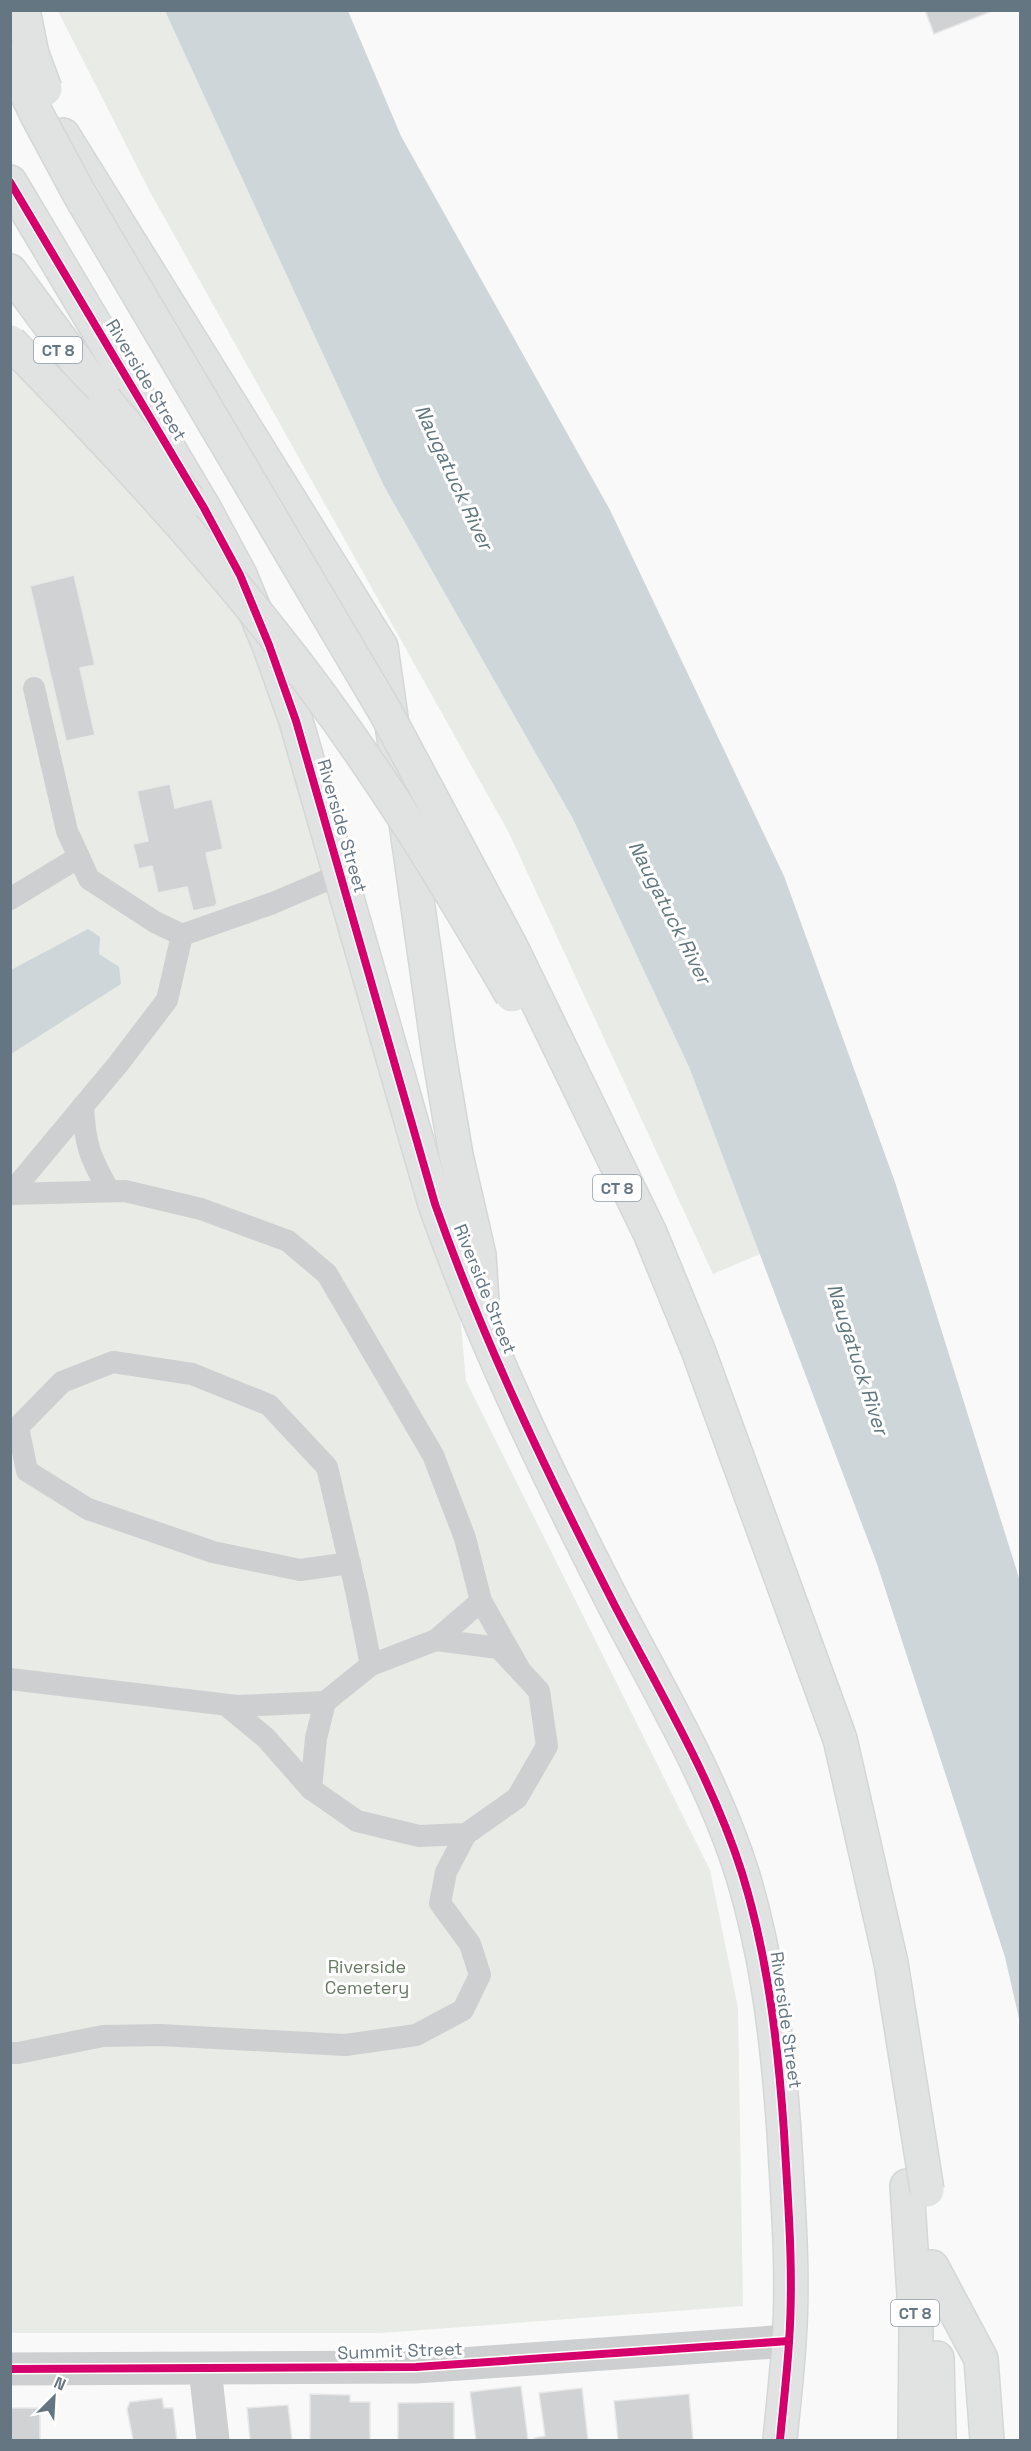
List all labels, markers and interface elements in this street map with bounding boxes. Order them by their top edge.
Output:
street label: Riverside Street [101,315,192,445]
road number: CT 8 [34,337,82,363]
water label: Naugatuck River [409,400,500,556]
street label: Riverside Street [312,756,373,895]
water label: Naugatuck River [623,836,718,990]
road number: CT 8 [593,1175,641,1201]
street label: Riverside Street [449,1220,522,1357]
water label: Naugatuck River [821,1280,895,1440]
street label: Riverside Street [765,1950,807,2090]
park label: Riverside Cemetery [325,1955,409,1999]
road number: CT 8 [891,2300,939,2326]
street label: Summit Street [337,2337,463,2364]
north arrow [24,2367,84,2427]
text: N [51,2372,69,2396]

